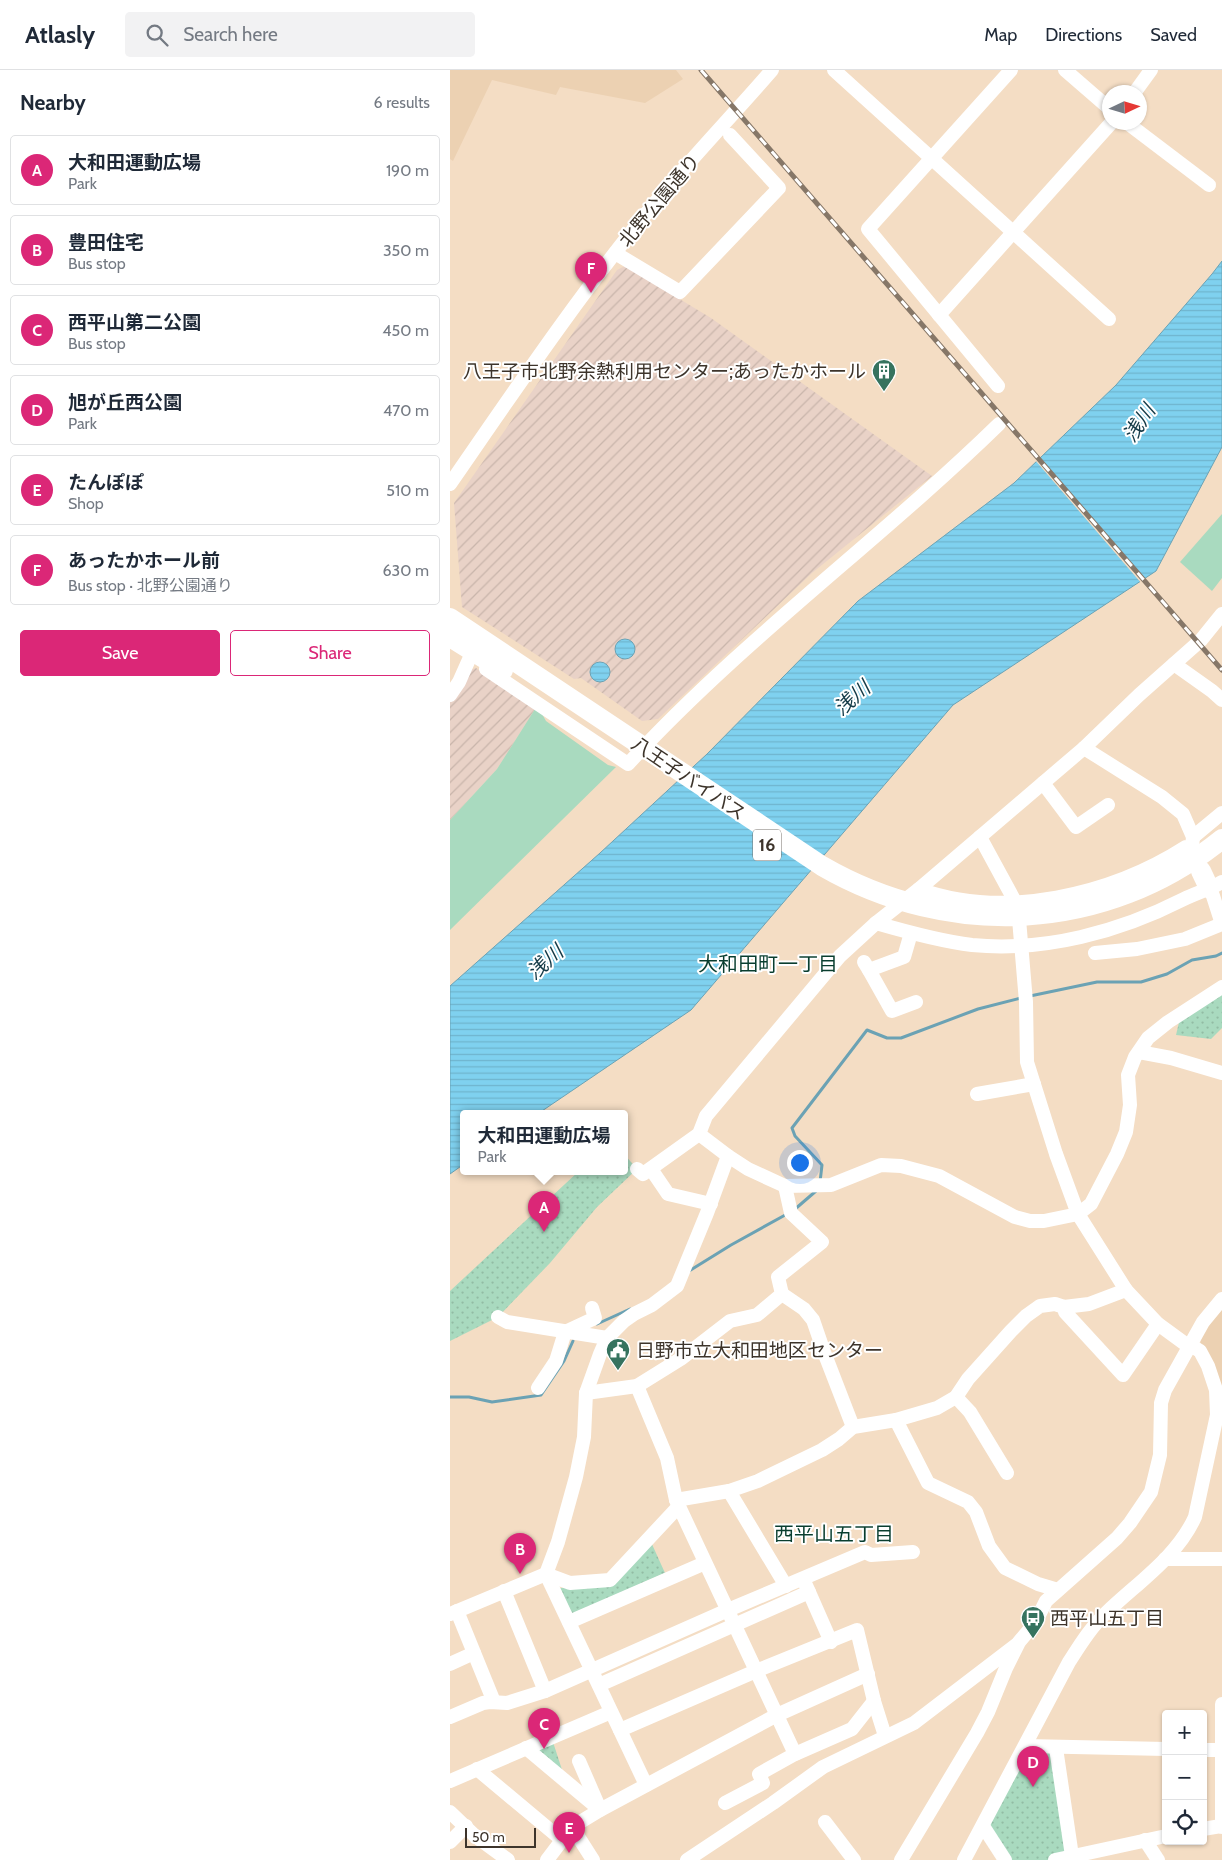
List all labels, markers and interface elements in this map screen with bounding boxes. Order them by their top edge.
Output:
search box [125,12,475,57]
text: Atlasly [25,20,95,49]
icon: search [143,21,171,49]
text: Search here [183,23,278,46]
text: Map [984,24,1017,46]
text: Directions [1045,24,1122,46]
text: Saved [1150,24,1197,46]
north arrow [1102,85,1147,130]
text: Nearby [20,90,86,115]
text: 6 results [374,93,430,112]
street label: 北野公園通り [614,149,705,251]
text: 大和田運動広場 [68,151,201,174]
text: A [32,161,42,180]
text: 190 m [386,161,429,180]
text: Park [68,174,97,193]
text: 豊田住宅 [68,231,144,254]
text: B [32,241,42,260]
text: 350 m [383,241,429,260]
pin: F [575,252,607,293]
text: Bus stop [68,254,126,273]
text: 西平山第二公園 [68,311,201,334]
text: C [32,321,42,340]
text: 450 m [382,321,429,340]
text: Bus stop [68,334,126,353]
building icon: 八王子市北野余熱利用センター;あったかホール [871,358,897,392]
place label: 八王子市北野余熱利用センター;あったかホール [463,360,866,383]
text: 旭が丘西公園 [68,391,182,414]
water label: 浅川 [1118,398,1161,446]
text: D [31,401,43,420]
text: 470 m [383,401,429,420]
text: Park [68,414,97,433]
text: たんぽぽ [68,471,144,494]
text: E [32,481,42,500]
text: 510 m [386,481,429,500]
text: Shop [68,494,104,513]
text: あったかホール前 [68,549,220,572]
text: F [33,561,41,580]
text: 630 m [382,561,429,580]
text: Bus stop · 北野公園通り [68,576,233,595]
button: Save [20,630,220,676]
button: Share [230,630,430,676]
water label: 浅川 [829,675,876,720]
street label: 八王子バイパス [627,732,750,825]
road number: 16 [753,830,781,860]
water label: 浅川 [522,939,569,984]
district label: 大和田町一丁目 [698,952,838,976]
popup [460,1110,628,1175]
text: 大和田運動広場 [477,1124,611,1147]
text: Park [477,1147,506,1166]
your location [787,1150,813,1176]
pin: A [528,1191,560,1232]
public building icon: 日野市立大和田地区センター [605,1337,631,1371]
place label: 日野市立大和田地区センター [636,1339,883,1362]
district label: 西平山五丁目 [774,1522,894,1546]
pin: B [504,1533,536,1574]
bus stop icon: 西平山五丁目 [1020,1605,1046,1639]
place label: 西平山五丁目 [1050,1607,1164,1630]
pin: C [528,1708,560,1749]
map controls [1162,1710,1207,1845]
button: + [1162,1710,1207,1755]
pin: D [1017,1746,1049,1787]
button: − [1162,1755,1207,1800]
button: locate [1162,1800,1207,1845]
pin: E [553,1812,585,1853]
scale bar [465,1825,536,1848]
text: 50 m [472,1828,505,1846]

